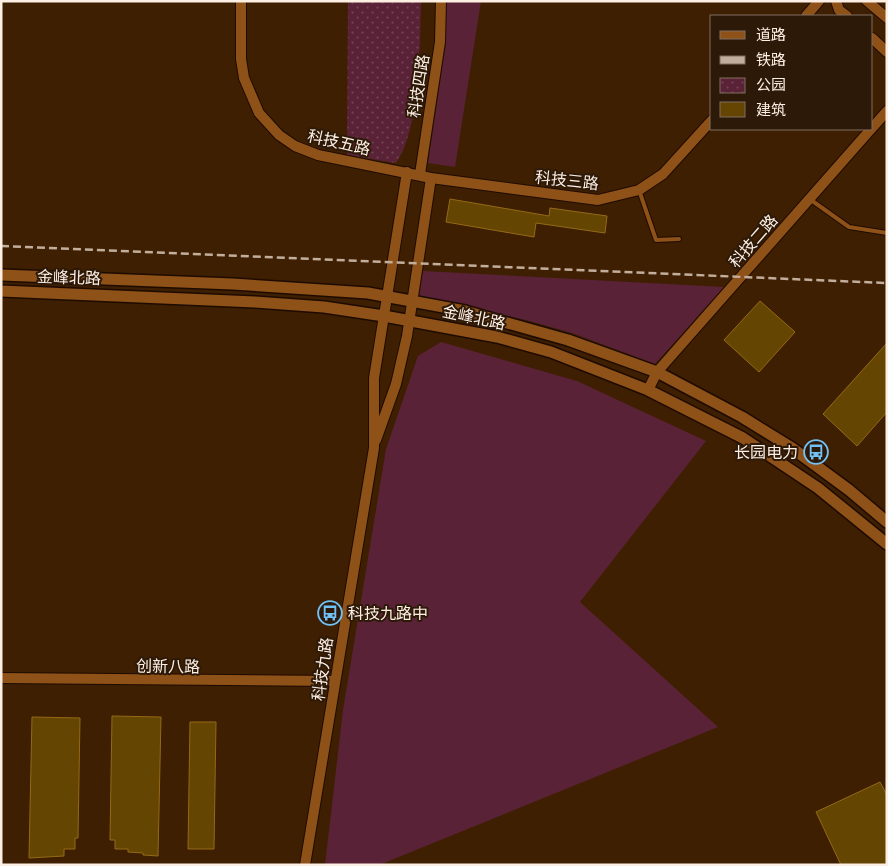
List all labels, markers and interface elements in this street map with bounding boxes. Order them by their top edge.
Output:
legend [710,15,873,130]
text: 道路 [756,26,786,44]
text: 铁路 [756,51,786,69]
street label: 科技四路 [404,53,433,119]
text: 公园 [756,76,786,94]
text: 建筑 [756,101,786,119]
street label: 科技五路 [306,126,372,159]
street label: 科技三路 [534,168,600,193]
street label: 科技二路 [725,211,782,272]
street label: 金峰北路 [37,267,101,288]
street label: 金峰北路 [441,302,507,333]
bus stop icon: 长园电力 [803,439,829,465]
place label: 长园电力 [734,443,798,462]
bus stop icon: 科技九路中 [317,600,343,626]
place label: 科技九路中 [348,604,428,623]
street label: 科技九路 [309,636,336,702]
street label: 创新八路 [136,656,200,677]

